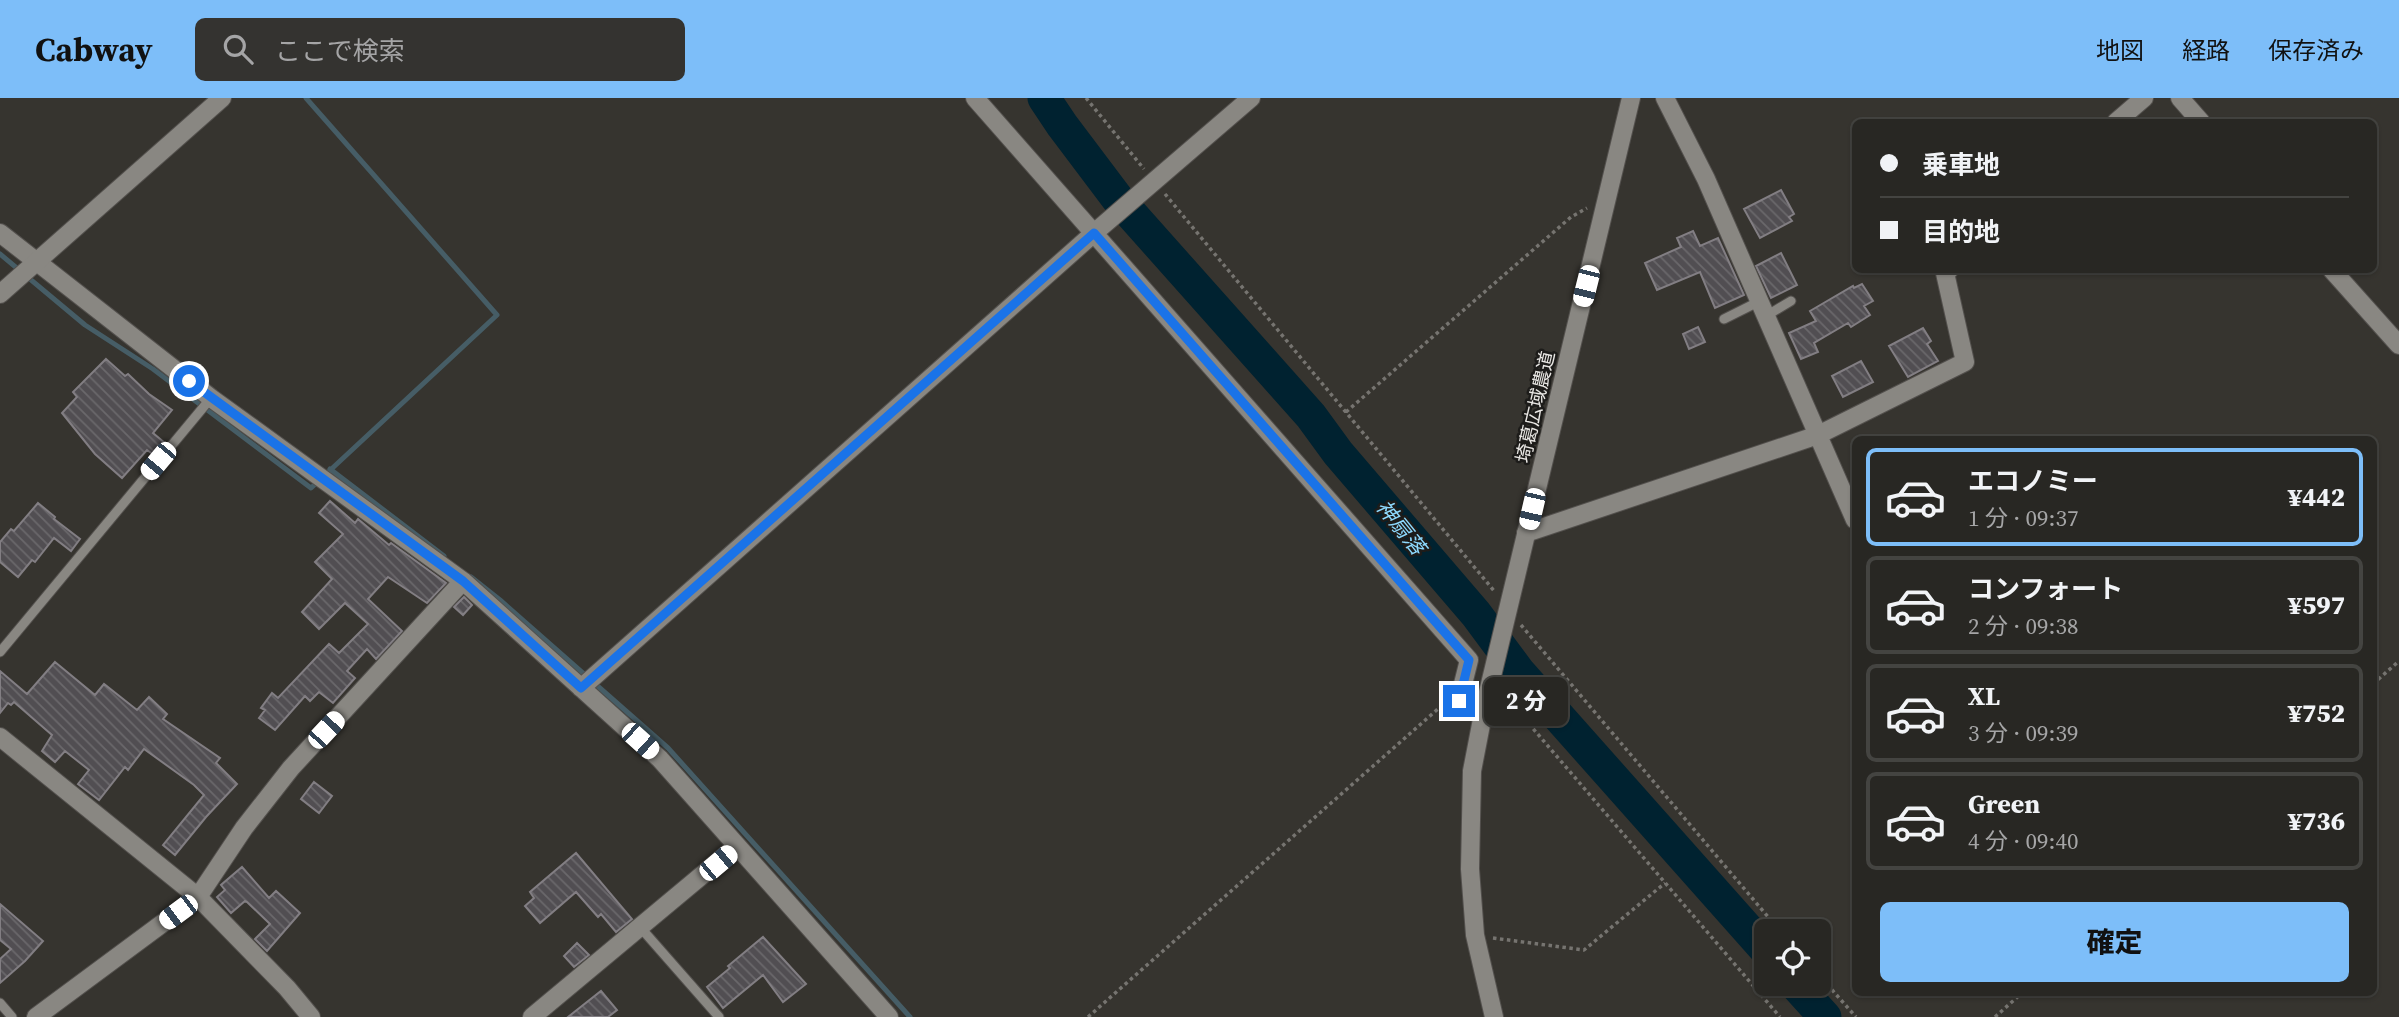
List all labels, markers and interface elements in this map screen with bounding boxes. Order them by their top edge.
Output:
search box [195,18,685,81]
text: Cabway [35,27,153,72]
icon: search [219,30,257,68]
text: ここで検索 [275,33,405,69]
text: 地図 [2096,34,2144,67]
text: 経路 [2182,34,2230,67]
text: 保存済み [2268,34,2364,67]
text: 乗車地 [1922,147,2000,183]
text: 目的地 [1922,214,2000,250]
car [1571,263,1602,309]
street label: 埼葛広域農道 [1510,349,1560,465]
route start [173,365,205,397]
car [137,438,180,484]
text: エコノミー [1968,463,2098,499]
icon: car [1884,466,1947,529]
text: ¥442 [2288,479,2345,515]
car [1518,486,1547,532]
water label: 神扇落 [1370,493,1434,563]
text: 1 分 · 09:37 [1968,502,2078,534]
text: コンフォート [1968,571,2123,607]
icon: car [1884,574,1947,637]
text: ¥597 [2288,587,2345,623]
text: 2 分 · 09:38 [1968,610,2078,642]
callout: 2 分 [1484,676,1568,726]
text: XL [1968,678,2000,714]
icon: car [1884,682,1947,745]
route end [1443,685,1475,717]
text: 2 分 [1506,685,1546,717]
text: ¥752 [2288,695,2345,731]
car [304,707,349,753]
text: 3 分 · 09:39 [1968,717,2078,749]
car [618,719,663,763]
text: Green [1968,786,2040,822]
icon: car [1884,790,1947,853]
text: ¥736 [2288,803,2345,839]
text: 4 分 · 09:40 [1968,825,2078,857]
car [696,841,741,885]
car [155,891,202,933]
button: 確定 [1880,902,2349,982]
map controls [1754,919,1831,996]
button: locate [1754,919,1831,996]

